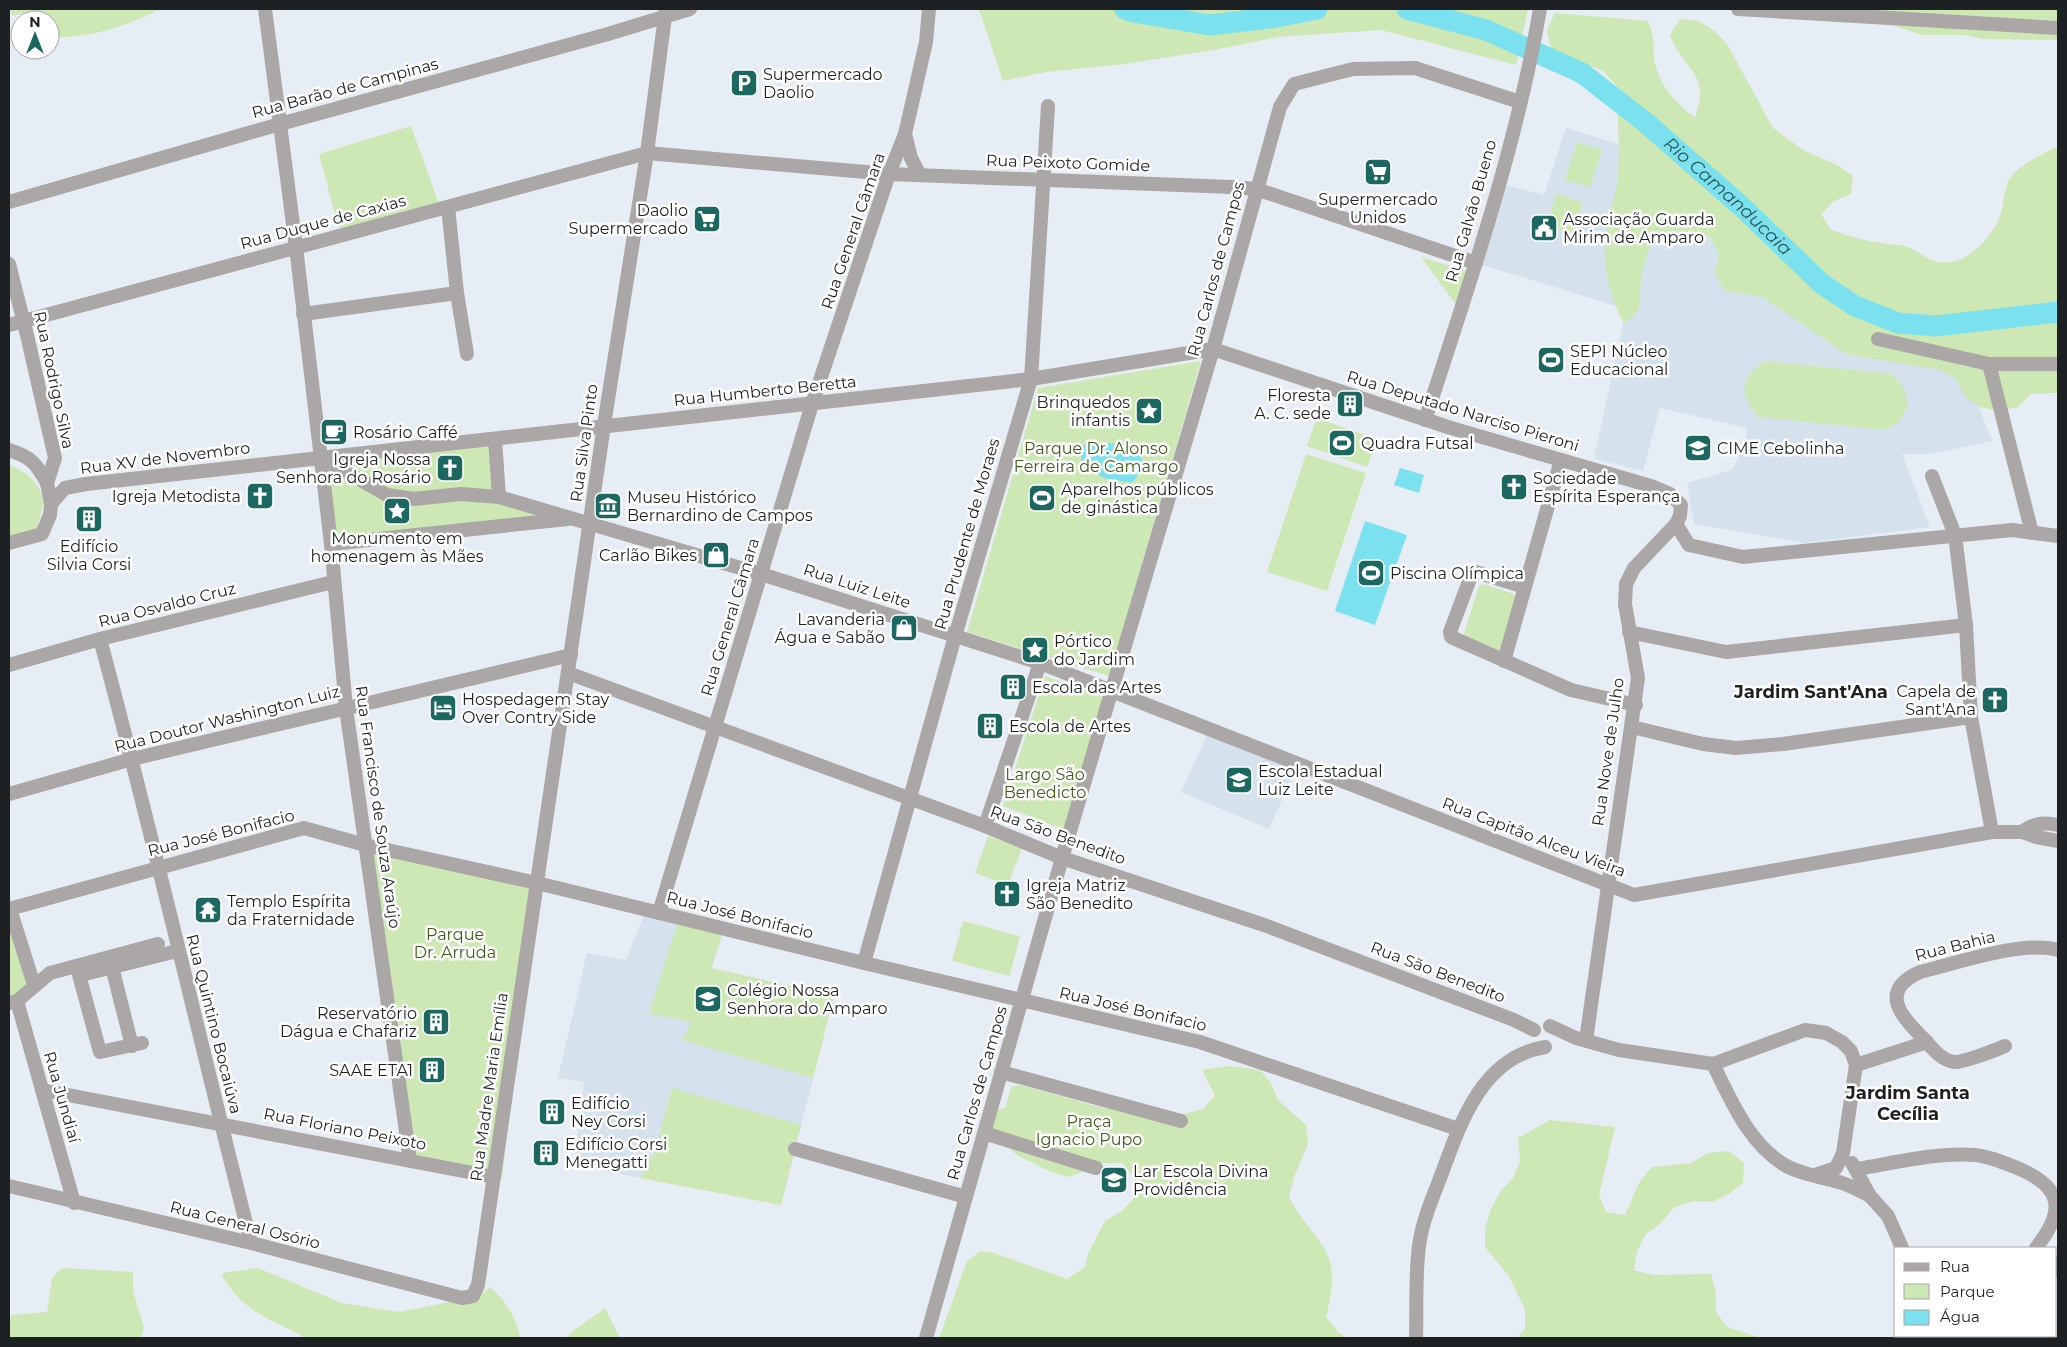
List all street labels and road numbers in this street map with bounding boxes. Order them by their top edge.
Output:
street label: Rua Barão de Campinas [250,54,441,122]
street label: Rua Galvão Bueno [1442,138,1500,284]
street label: Rua General Câmara [817,150,889,312]
street label: Rua Peixoto Gomide [986,151,1150,175]
street label: Rua Carlos de Campos [1183,179,1249,359]
street label: Rua Duque de Caxias [238,191,408,253]
street label: Rua Rodrigo Silva [30,309,78,451]
street label: Rua Deputado Narciso Pieroni [1345,367,1581,455]
street label: Rua Humberto Beretta [673,372,857,410]
street label: Rua Silva Pinto [566,383,602,503]
street label: Rua Prudente de Moraes [931,436,1004,632]
street label: Rua XV de Novembro [79,438,251,478]
street label: Rua General Câmara [697,536,763,698]
street label: Rua Luiz Leite [801,560,913,612]
street label: Rua Osvaldo Cruz [96,579,238,631]
street label: Rua Nove de Julho [1588,677,1628,827]
street label: Rua Doutor Washington Luiz [112,682,342,756]
street label: Rua Francisco de Souza Araújo [352,684,404,930]
street label: Rua Capitão Alceu Vieira [1440,793,1628,881]
street label: Rua São Benedito [988,802,1128,868]
street label: Rua José Bonifacio [146,806,296,860]
street label: Rua José Bonifacio [665,888,815,942]
street label: Rua Bahia [1913,927,1997,965]
street label: Rua Quintino Bocaiúva [182,932,246,1116]
street label: Rua São Benedito [1368,938,1508,1006]
street label: Rua José Bonifacio [1057,983,1209,1035]
street label: Rua Madre Maria Emília [466,991,512,1183]
street label: Rua Carlos de Campos [943,1004,1011,1182]
street label: Rua Jundiaí [40,1049,84,1146]
street label: Rua Floriano Peixoto [262,1104,428,1154]
street label: Rua General Osório [168,1197,322,1253]

